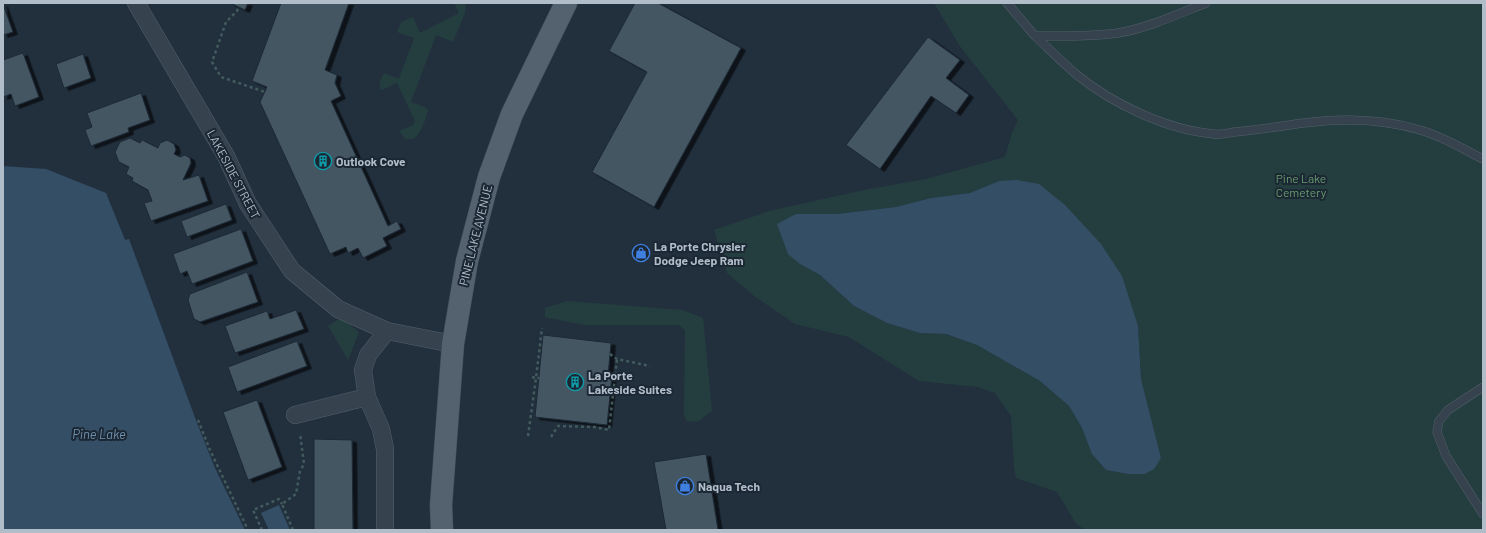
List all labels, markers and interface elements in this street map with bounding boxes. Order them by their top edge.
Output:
street label: LAKESIDE STREET [205,127,263,221]
building icon: Outlook Cove [313,151,333,171]
place label: Outlook Cove [336,154,406,168]
park label: Pine Lake Cemetery [1276,171,1327,199]
street label: PINE LAKE AVENUE [456,183,494,287]
place label: La Porte Chrysler Dodge Jeep Ram [654,239,746,267]
shop icon: La Porte Chrysler Dodge Jeep Ram [631,243,651,263]
place label: La Porte Lakeside Suites [588,368,672,396]
building icon: La Porte Lakeside Suites [565,372,585,392]
water label: Pine Lake [72,426,126,442]
shop icon: Naqua Tech [675,476,695,496]
place label: Naqua Tech [698,479,760,493]

